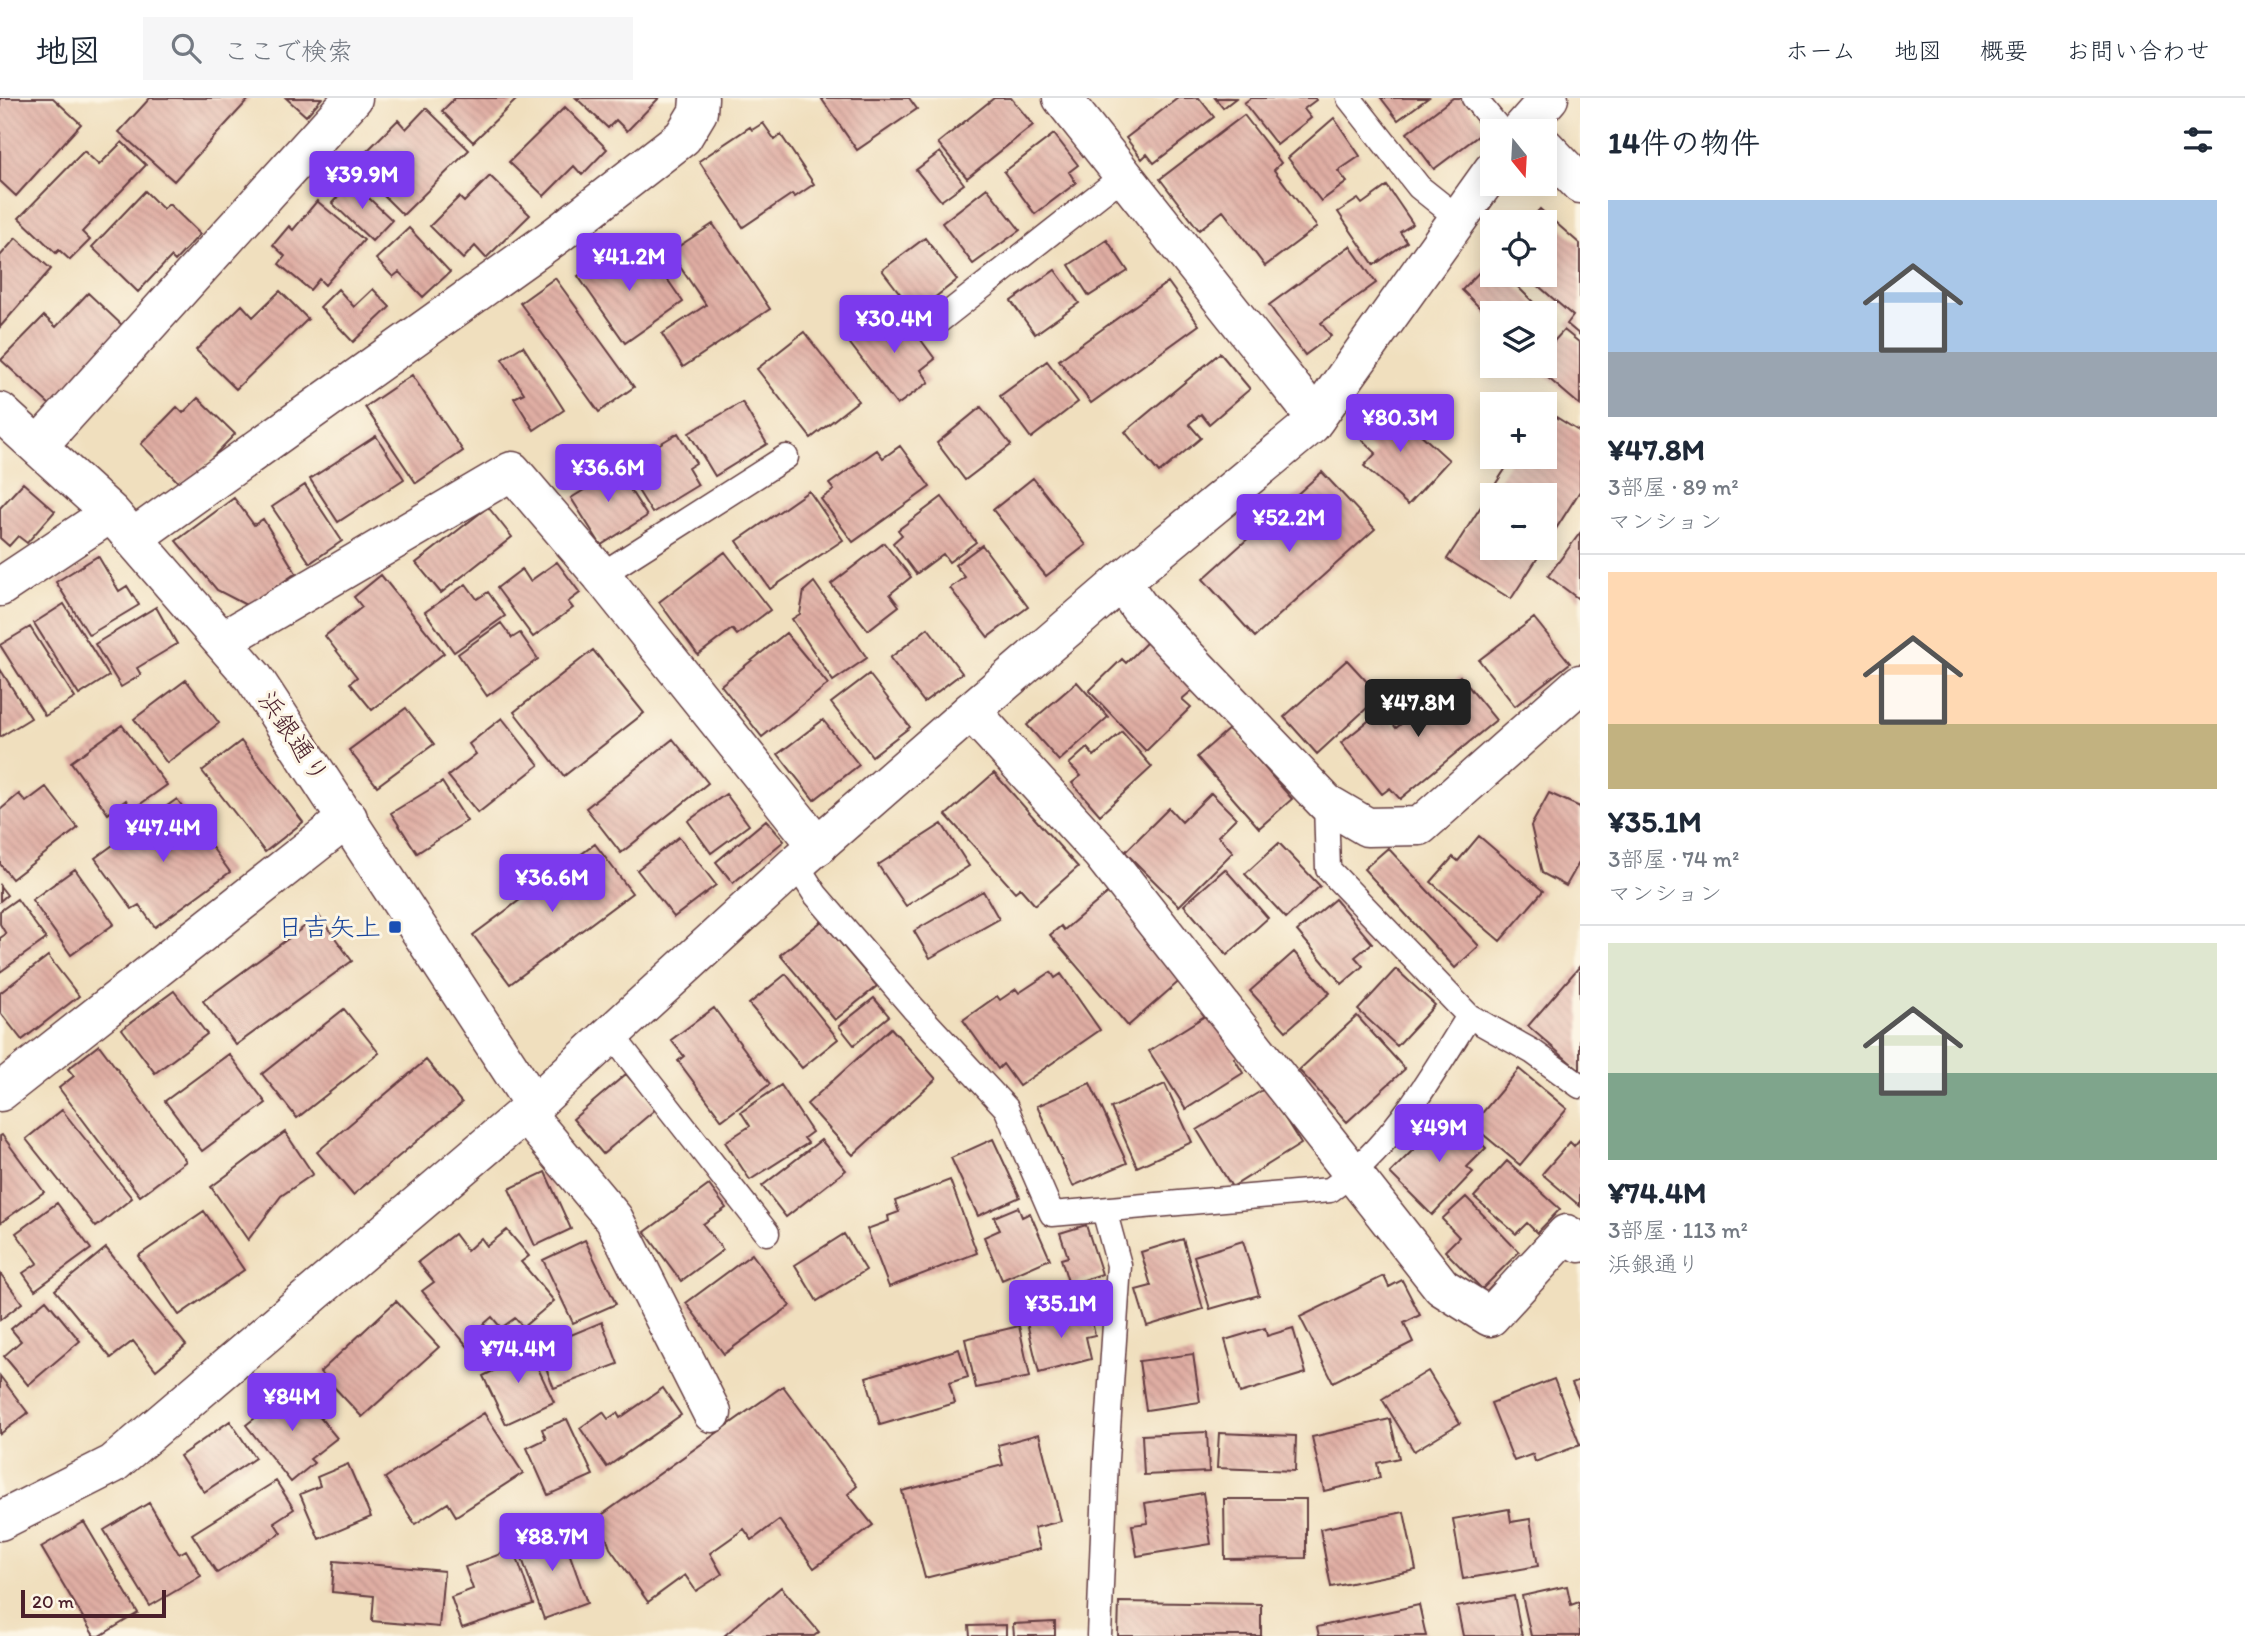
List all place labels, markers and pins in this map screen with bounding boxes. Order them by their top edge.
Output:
pin: ¥39.9M [305,152,419,211]
pin: ¥41.2M [572,234,686,293]
pin: ¥30.4M [837,296,951,355]
pin: ¥80.3M [1343,394,1457,454]
pin: ¥36.6M [551,444,665,504]
pin: ¥52.2M [1232,494,1346,554]
pin: ¥47.8M [1361,680,1475,739]
pin: ¥47.4M [106,804,220,864]
pin: ¥36.6M [495,854,609,914]
place label: 日吉矢上 [277,911,381,943]
marker: 日吉矢上 [387,919,403,935]
pin: ¥49M [1398,1104,1480,1164]
pin: ¥35.1M [1004,1280,1118,1340]
pin: ¥74.4M [461,1326,575,1385]
pin: ¥84M [251,1374,333,1433]
pin: ¥88.7M [495,1514,609,1573]

